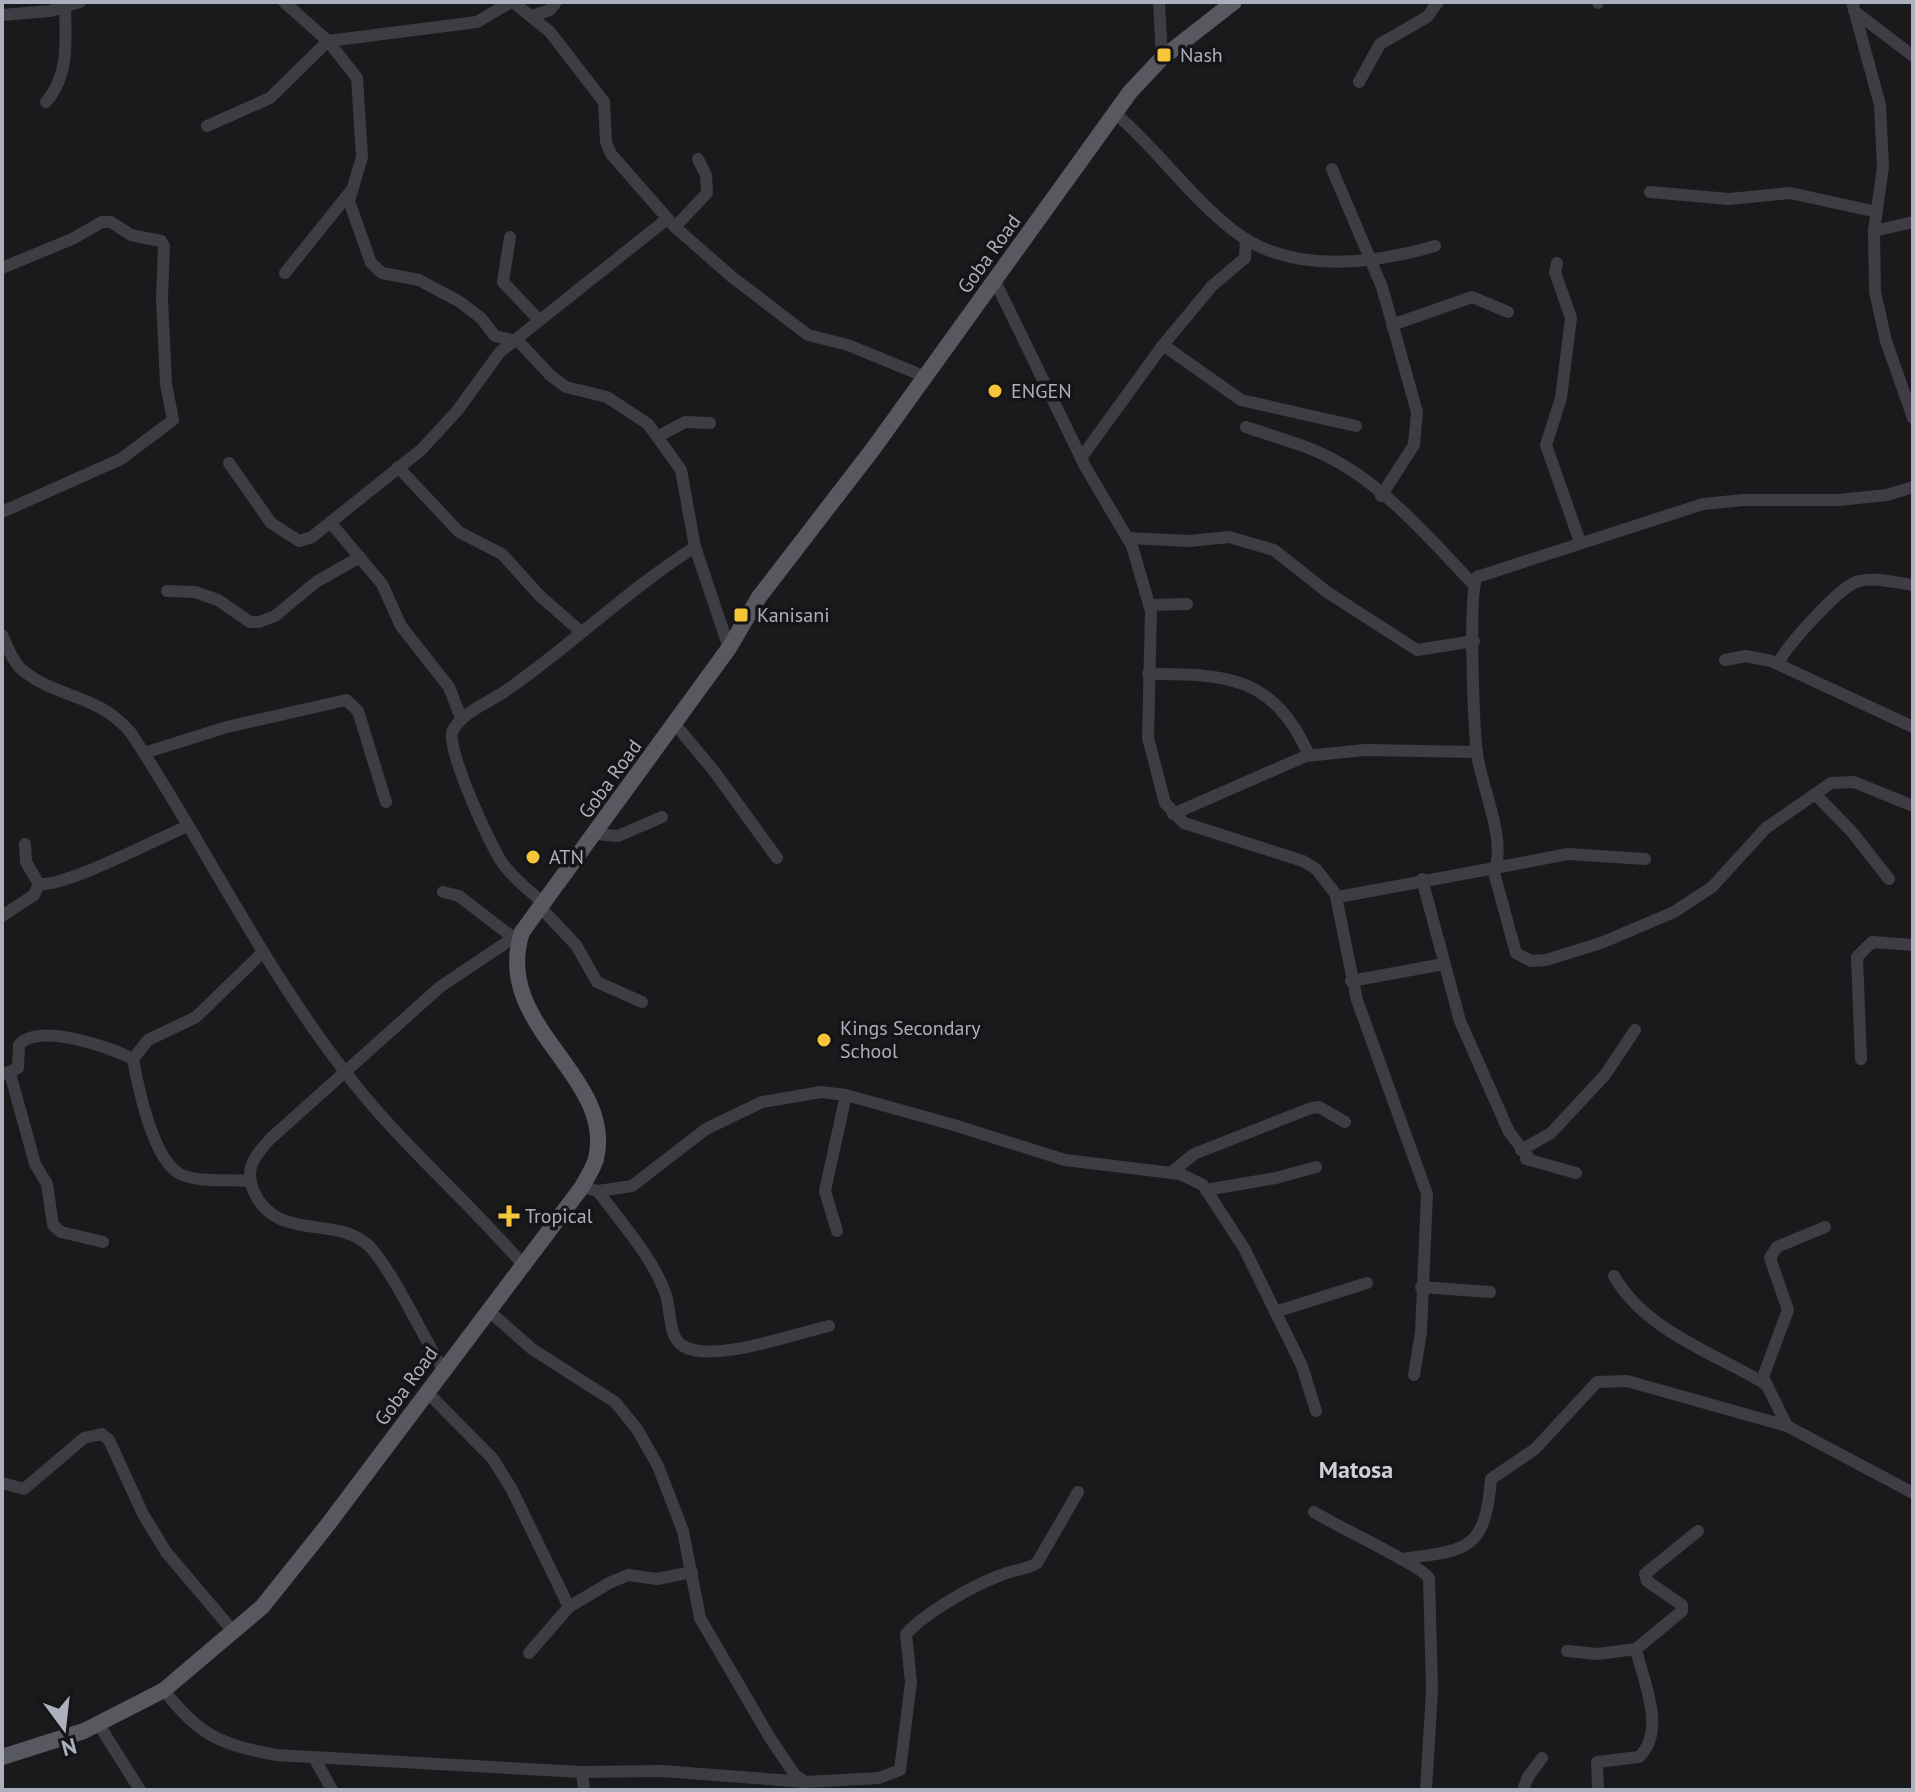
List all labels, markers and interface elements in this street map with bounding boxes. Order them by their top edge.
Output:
place label: Nash [1180,42,1223,68]
marker: Nash [1155,46,1173,64]
street label: Goba Road [952,209,1026,299]
place label: ENGEN [1011,378,1072,404]
marker: ENGEN [986,382,1004,400]
place label: Kanisani [757,602,830,628]
marker: Kanisani [732,606,750,624]
street label: Goba Road [573,734,647,824]
place label: ATN [549,844,584,870]
marker: ATN [524,848,542,866]
place label: Kings Secondary School [840,1015,981,1064]
marker: Kings Secondary School [815,1031,833,1049]
place label: Tropical [525,1203,593,1229]
marker: Tropical [500,1207,518,1225]
street label: Goba Road [369,1341,443,1431]
district label: Matosa [1319,1454,1393,1485]
north arrow [24,1688,104,1768]
text: N [59,1732,80,1763]

